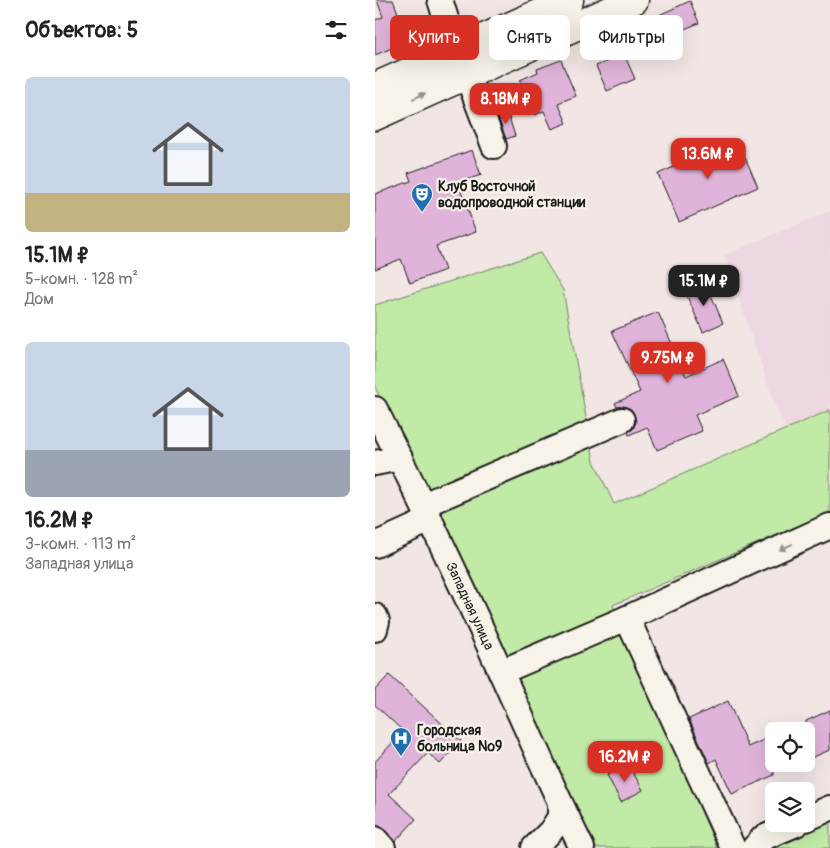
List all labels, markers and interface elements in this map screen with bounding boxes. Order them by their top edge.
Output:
chip: Купить [390,15,479,60]
chip: Снять [489,15,570,60]
chip: Фильтры [580,15,683,60]
icon: filters [322,16,350,44]
text: Объектов: 5 [25,17,138,44]
pin: 8.18M ₽ [460,82,552,125]
text: 8.18M ₽ [481,89,531,109]
one-way arrow [412,92,426,100]
icon: home [143,109,233,199]
pin: 13.6M ₽ [662,138,754,180]
text: 13.6M ₽ [682,144,734,164]
place label: Клуб Восточной водопроводной станции [438,178,586,211]
theatre icon: Клуб Восточной водопроводной станции [410,182,434,213]
text: 15.1M ₽ [25,242,90,269]
pin: 15.1M ₽ [658,264,750,307]
text: 5-комн. · 128 m² [25,269,138,289]
text: 15.1M ₽ [679,271,729,291]
text: Дом [25,289,54,309]
pin: 9.75M ₽ [622,342,714,384]
text: 9.75M ₽ [641,348,695,368]
icon: home [143,374,233,464]
text: 16.2M ₽ [25,507,94,534]
text: 3-комн. · 113 m² [25,534,136,554]
one-way arrow [779,543,793,551]
text: Западная улица [25,554,133,574]
street label: Западная улица [442,559,498,653]
place label: Городская больница №9 [417,722,502,755]
map controls [765,722,815,832]
button: locate [765,722,815,772]
hospital icon: Городская больница №9 [389,726,413,757]
pin: 16.2M ₽ [579,740,671,783]
text: 16.2M ₽ [599,747,651,767]
button: layers [765,782,815,832]

